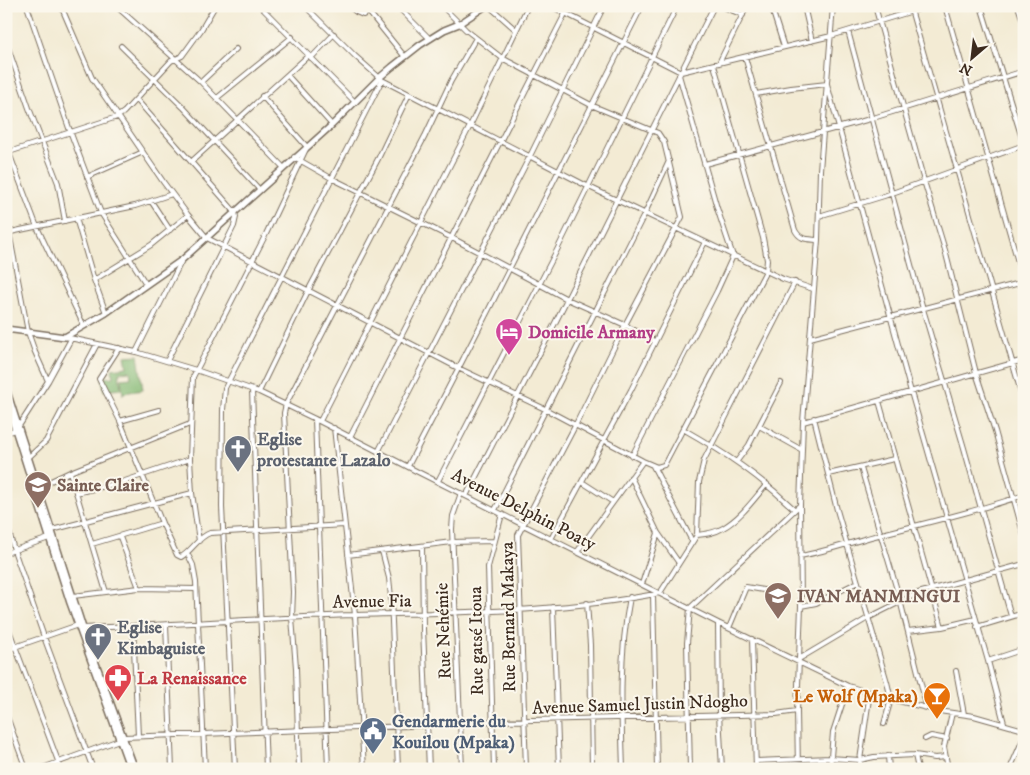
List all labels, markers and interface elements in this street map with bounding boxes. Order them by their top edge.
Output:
north arrow [948,32,998,82]
text: N [957,58,976,79]
hotel icon: Domicile Armany [494,317,524,356]
place label: Domicile Armany [528,322,655,344]
place label: Eglise protestante Lazalo [256,429,391,472]
church icon: Eglise protestante Lazalo [223,434,253,473]
street label: Avenue Delphin Poaty [448,464,600,556]
school or university icon: Sainte Claire [23,470,53,509]
place label: Sainte Claire [57,475,149,497]
street label: Rue Bernard Makaya [497,541,521,693]
school or university icon: IVAN MANMINGUI [763,581,793,620]
street label: Rue Nehémie [431,582,457,679]
street label: Rue gatsé Itoua [465,586,489,696]
place label: IVAN MANMINGUI [797,586,961,608]
street label: Avenue Fia [332,590,412,614]
place label: Eglise Kimbaguiste [117,617,206,660]
church icon: Eglise Kimbaguiste [83,622,113,661]
pharmacy icon: La Renaissance [103,663,133,702]
place label: La Renaissance [137,668,247,690]
bar icon: Le Wolf (Mpaka) [922,681,952,720]
place label: Le Wolf (Mpaka) [793,686,918,708]
street label: Avenue Samuel Justin Ndogho [532,690,749,720]
place label: Gendarmerie du Kouilou (Mpaka) [392,711,515,754]
public building icon: Gendarmerie du Kouilou (Mpaka) [358,716,388,755]

